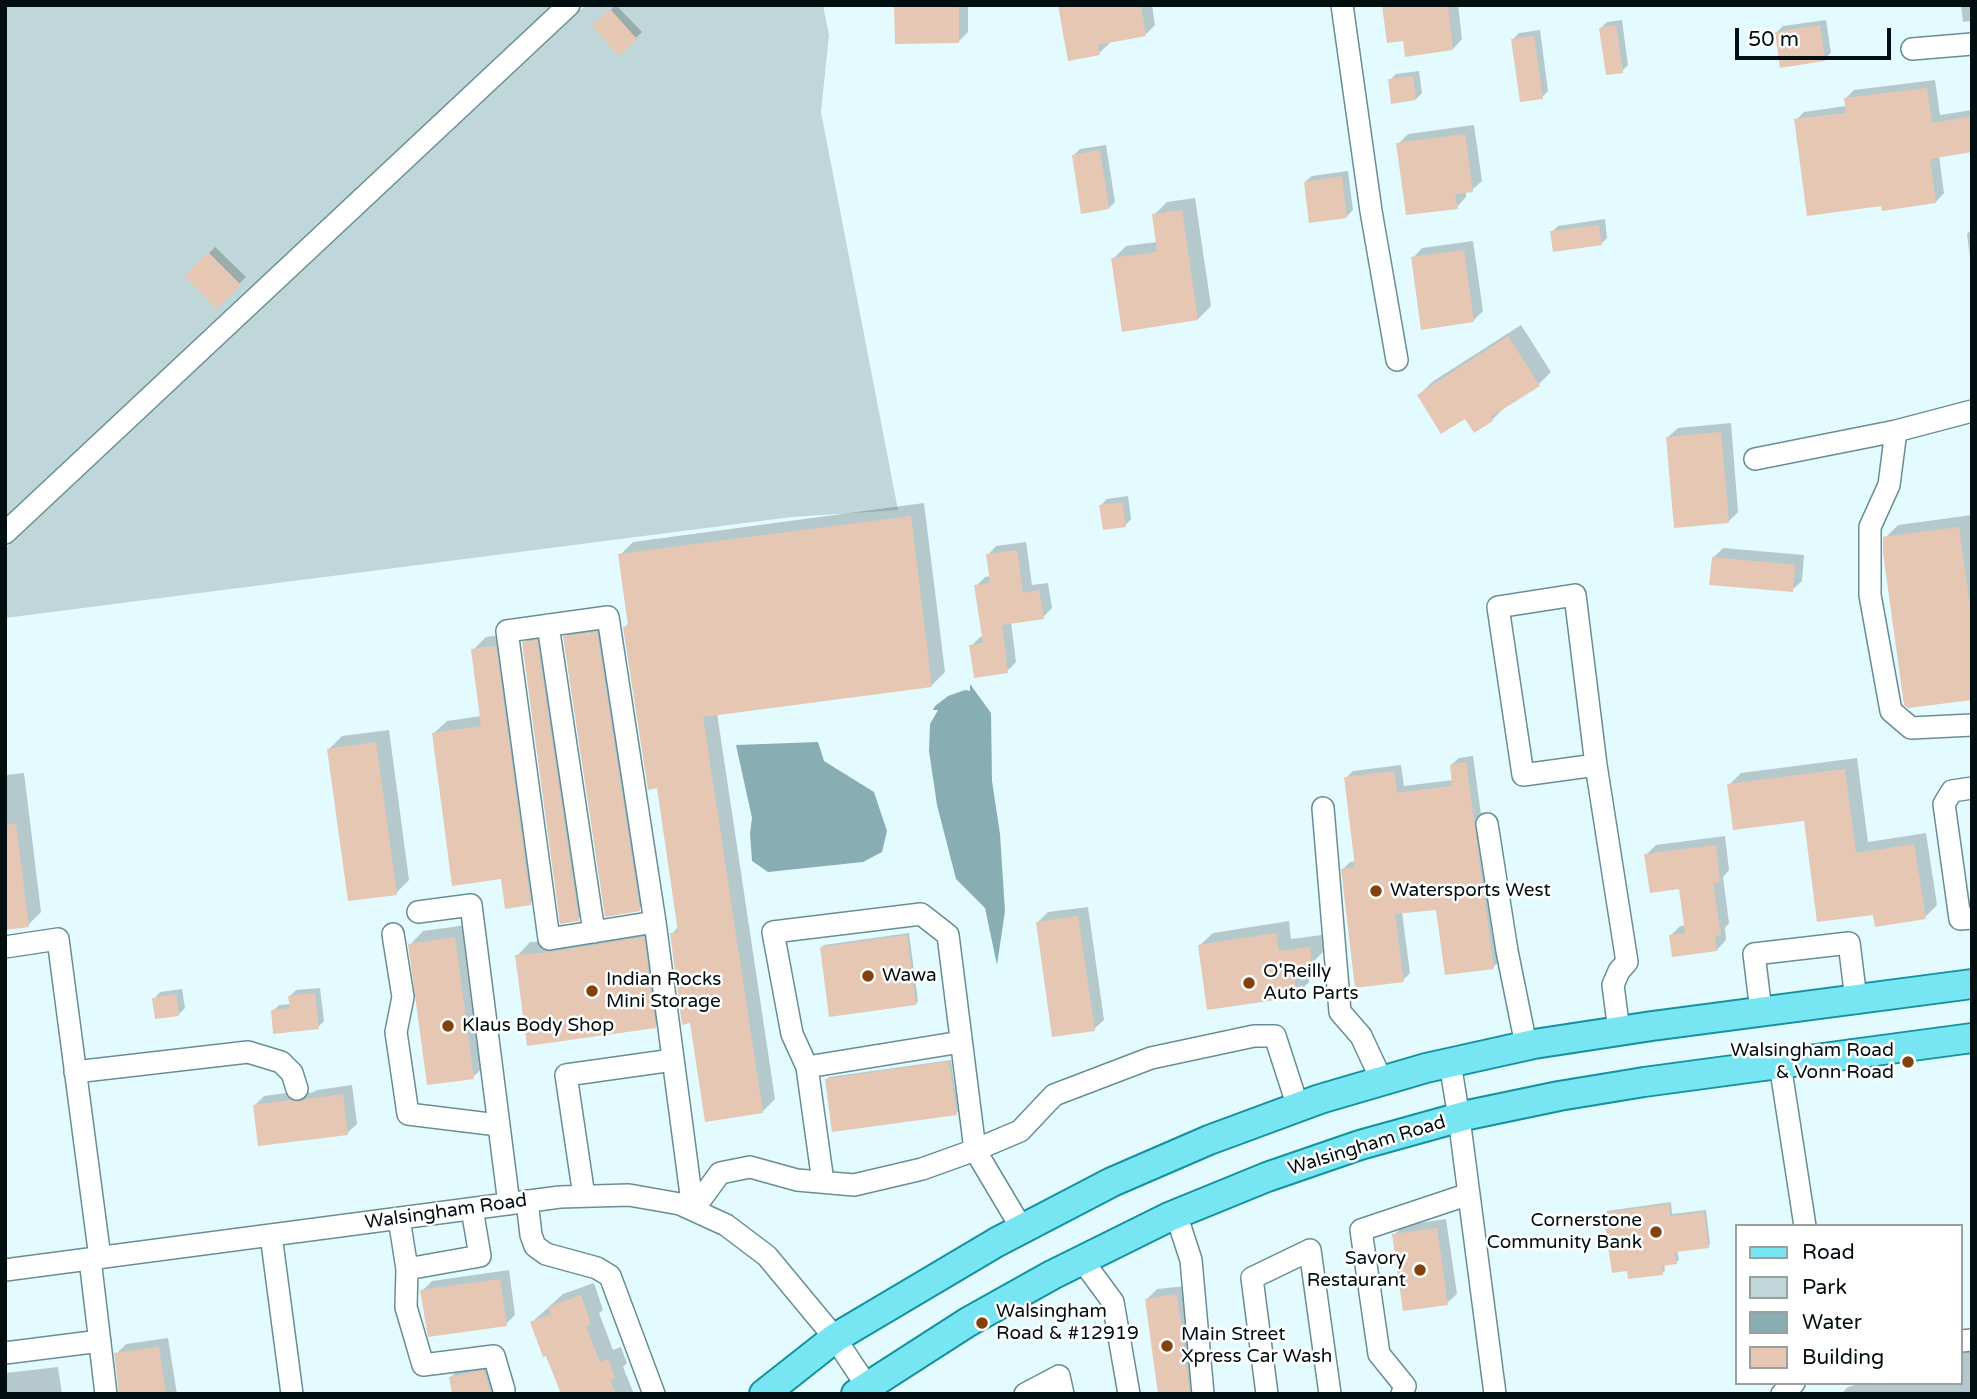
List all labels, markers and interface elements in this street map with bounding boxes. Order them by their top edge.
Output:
scale bar [1739,14,1895,58]
text: 50 m [1748,27,1799,52]
place label: Watersports West [1390,880,1551,902]
marker: Watersports West [1368,883,1384,899]
place label: O'Reilly Auto Parts [1263,961,1359,1005]
place label: Wawa [882,965,937,987]
marker: Wawa [860,968,876,984]
place label: Indian Rocks Mini Storage [606,969,721,1013]
marker: O'Reilly Auto Parts [1241,975,1257,991]
marker: Indian Rocks Mini Storage [584,983,600,999]
place label: Klaus Body Shop [462,1015,614,1037]
marker: Klaus Body Shop [440,1018,456,1034]
place label: Walsingham Road & Vonn Road [1730,1040,1894,1084]
marker: Walsingham Road & Vonn Road [1900,1054,1916,1070]
street label: Walsingham Road [1285,1111,1449,1181]
street label: Walsingham Road [363,1189,529,1235]
place label: Cornerstone Community Bank [1487,1210,1642,1254]
marker: Cornerstone Community Bank [1648,1224,1664,1240]
legend [1736,1224,1963,1385]
text: Road [1802,1240,1855,1265]
place label: Savory Restaurant [1307,1248,1406,1292]
marker: Savory Restaurant [1412,1262,1428,1278]
text: Park [1802,1275,1847,1300]
place label: Walsingham Road & #12919 [996,1301,1139,1345]
text: Water [1802,1310,1862,1335]
marker: Walsingham Road & #12919 [974,1315,990,1331]
place label: Main Street Xpress Car Wash [1181,1324,1332,1368]
marker: Main Street Xpress Car Wash [1159,1338,1175,1354]
text: Building [1802,1345,1884,1370]

